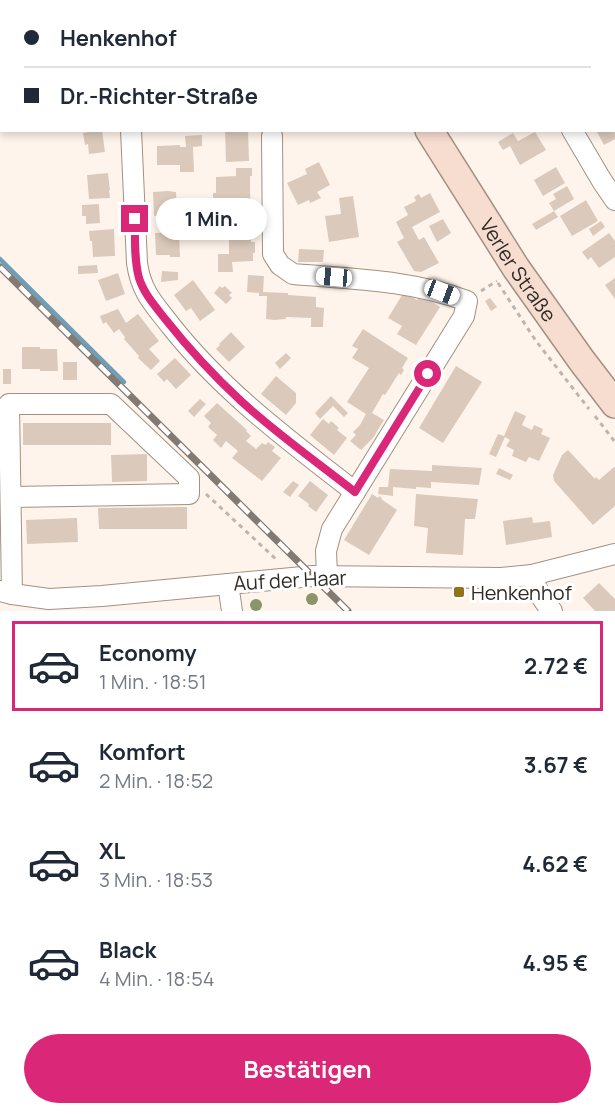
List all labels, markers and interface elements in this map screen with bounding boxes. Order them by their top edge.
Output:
text: Henkenhof [60,23,177,53]
text: Dr.-Richter-Straße [60,81,258,111]
callout: 1 Min. [156,198,267,240]
route end [121,205,148,232]
text: 1 Min. [184,205,239,232]
street label: Verler Straße [474,213,563,327]
car [315,266,353,288]
car [422,277,462,307]
route start [414,360,441,387]
street label: Auf der Haar [233,564,347,596]
place label: Henkenhof [471,579,572,606]
marker: Henkenhof [452,585,466,599]
text: Economy [99,638,197,668]
icon: car [27,639,81,693]
text: 2.72 € [524,651,588,681]
text: 1 Min. · 18:51 [99,668,207,695]
text: Komfort [99,737,186,767]
icon: car [27,738,81,792]
text: 3.67 € [524,750,588,780]
text: 2 Min. · 18:52 [99,767,213,794]
text: XL [99,836,125,866]
icon: car [27,837,81,891]
text: 4.62 € [522,849,588,879]
text: 3 Min. · 18:53 [99,866,213,893]
text: Black [99,935,156,965]
icon: car [27,936,81,990]
text: 4.95 € [522,948,588,978]
text: 4 Min. · 18:54 [99,965,214,992]
button: Bestätigen [24,1034,591,1103]

